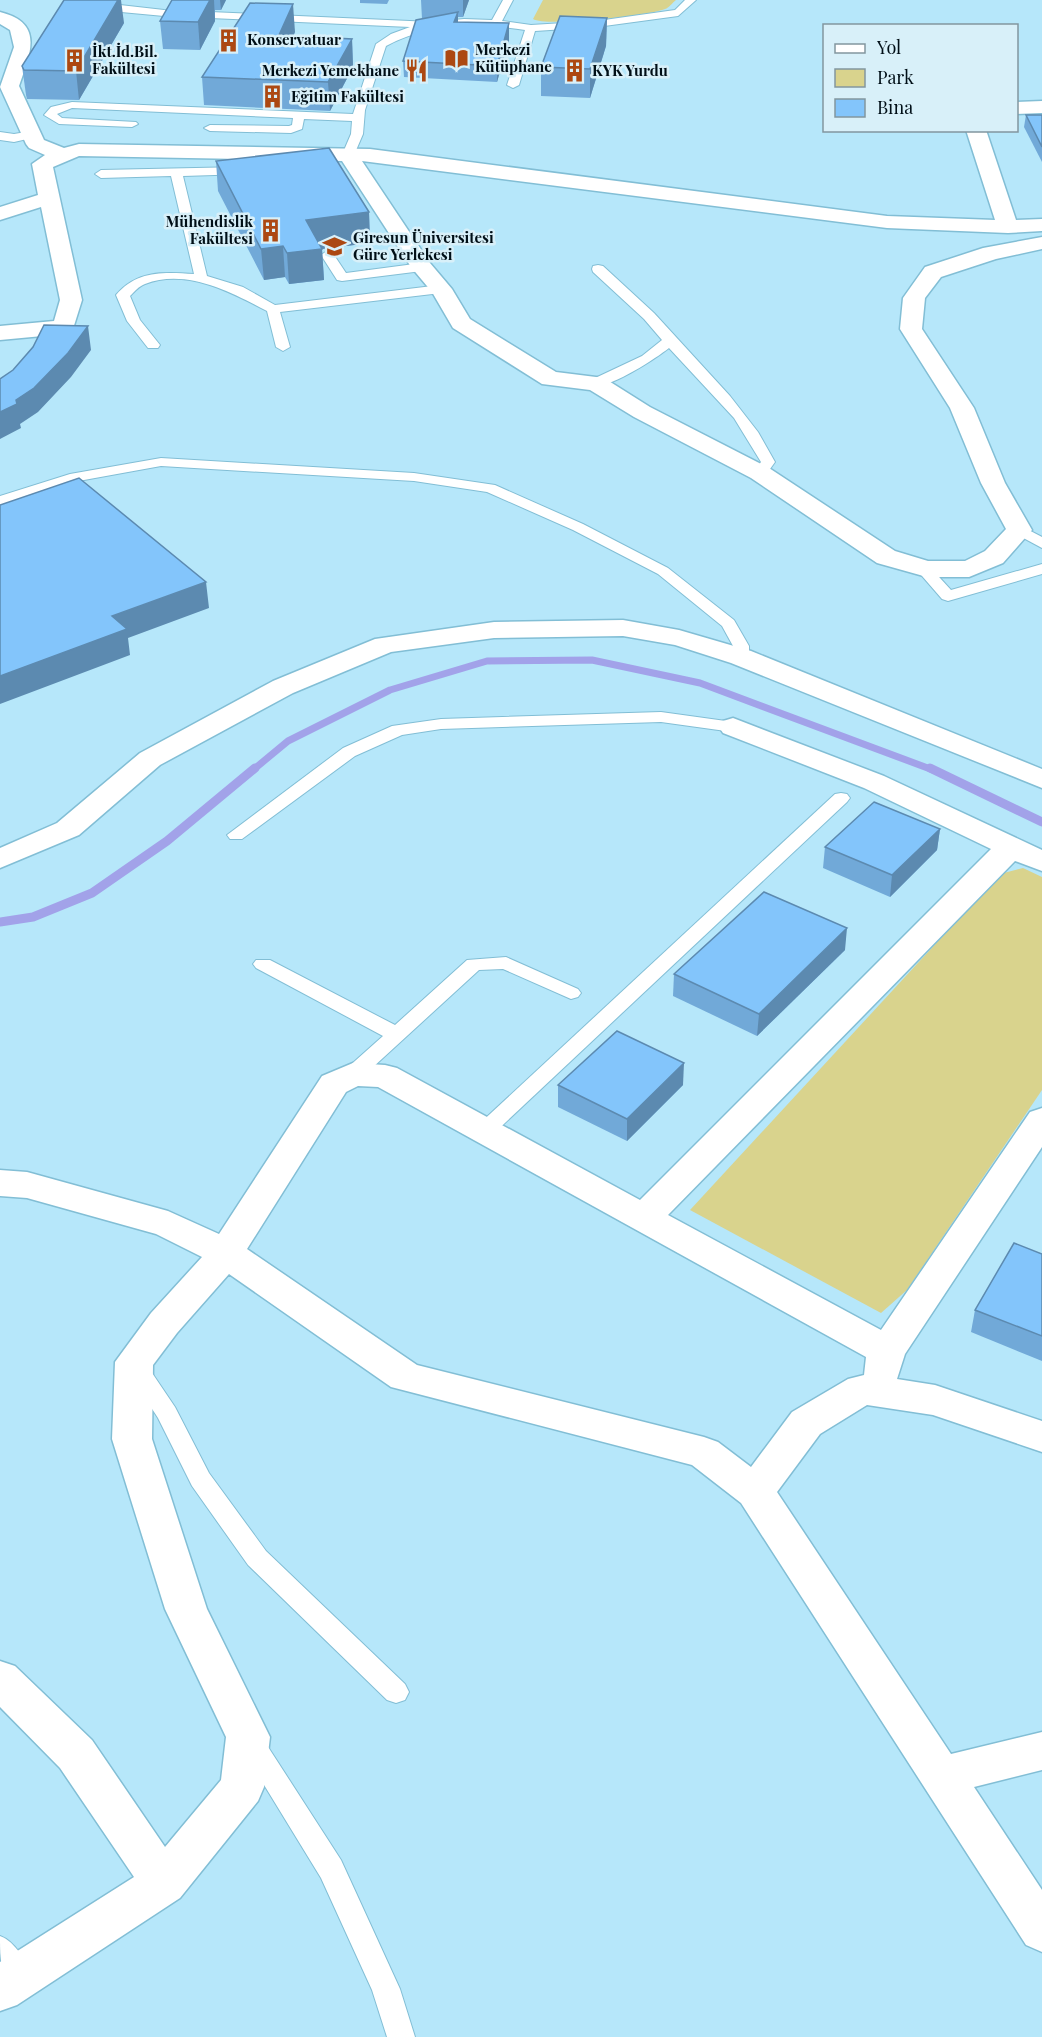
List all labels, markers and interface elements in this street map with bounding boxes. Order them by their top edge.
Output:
legend [823,24,1018,132]
building icon: Konservatuar [216,27,242,53]
place label: Konservatuar [247,29,341,49]
text: Yol [876,35,901,59]
place label: Merkezi Kütüphane [475,39,552,76]
place label: İkt.İd.Bil. Fakültesi [92,41,158,78]
library icon: Merkezi Kütüphane [444,46,470,72]
building icon: İkt.İd.Bil. Fakültesi [61,48,87,74]
restaurant icon: Merkezi Yemekhane [404,58,430,84]
building icon: KYK Yurdu [561,58,587,84]
place label: Merkezi Yemekhane [262,60,399,80]
place label: KYK Yurdu [592,60,668,80]
text: Park [877,65,914,89]
building icon: Eğitim Fakültesi [260,84,286,110]
place label: Eğitim Fakültesi [291,86,404,106]
text: Bina [877,95,913,119]
place label: Mühendislik Fakültesi [166,211,253,248]
building icon: Mühendislik Fakültesi [258,218,284,244]
place label: Giresun Üniversitesi Güre Yerlekesi [353,227,494,264]
school or university icon: Giresun Üniversitesi Güre Yerlekesi [322,234,348,260]

